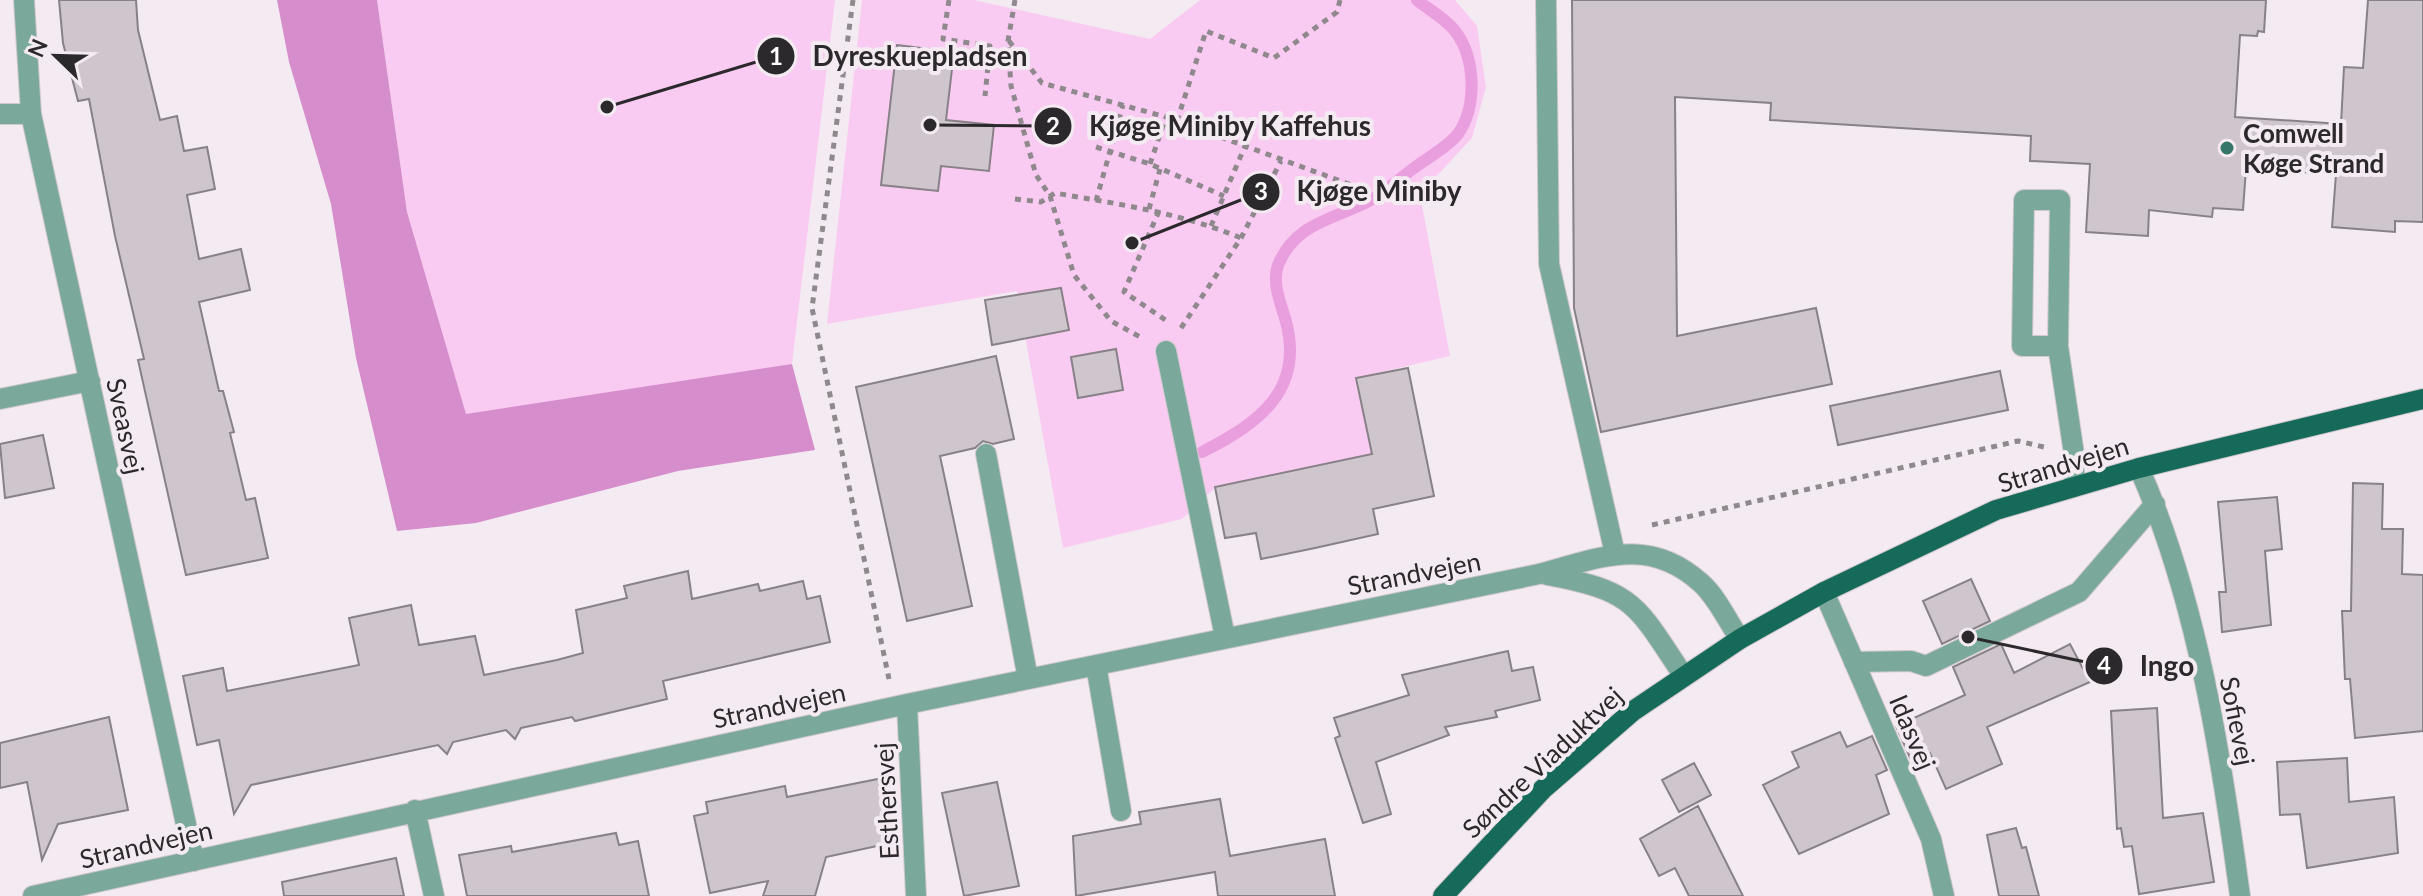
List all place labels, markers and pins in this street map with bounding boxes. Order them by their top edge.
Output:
callout: Dyreskuepladsen [756,30,1043,82]
callout: Kjøge Miniby Kaffehus [1033,100,1387,152]
place label: Comwell Køge Strand [2243,117,2384,179]
marker: Comwell Køge Strand [2218,139,2236,157]
callout: Kjøge Miniby [1241,166,1478,218]
callout: Ingo [2084,640,2210,692]

